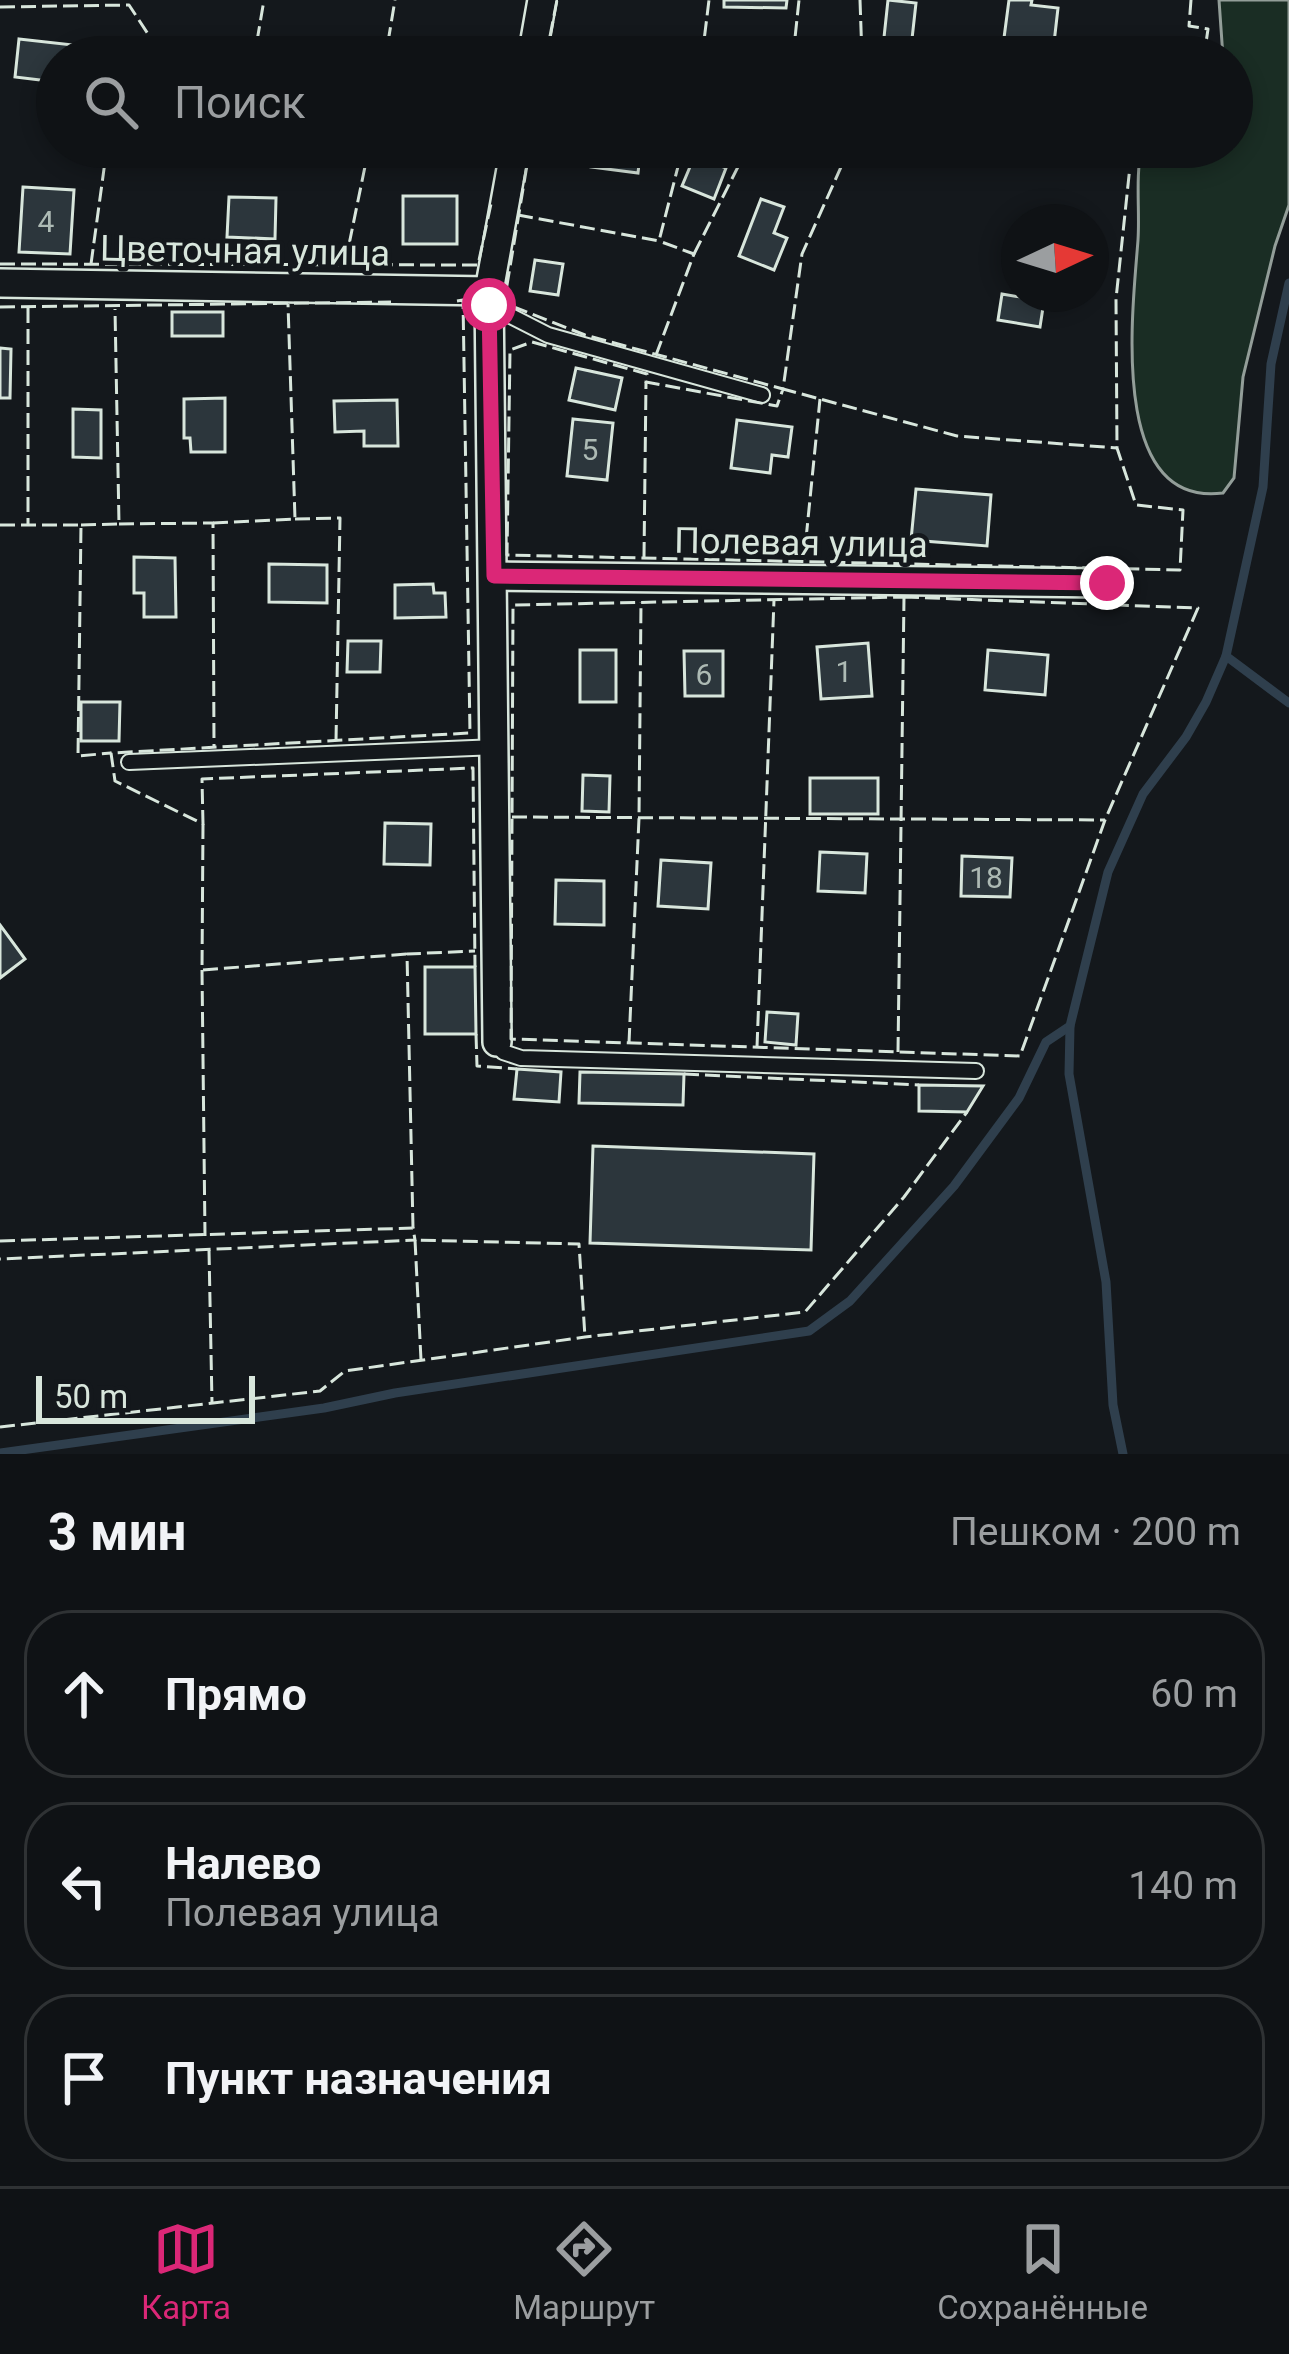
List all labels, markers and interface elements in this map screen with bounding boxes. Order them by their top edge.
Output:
search box [36,36,1253,168]
icon: search [78,69,144,135]
text: Поиск [174,76,306,129]
house number: 4 [38,204,55,239]
north arrow [1001,204,1109,312]
street label: Цветочная улица [99,227,391,275]
route start [462,278,516,332]
house number: 5 [582,432,598,467]
street label: Полевая улица [674,520,928,566]
route end [1080,556,1134,610]
house number: 1 [836,654,852,689]
house number: 6 [696,657,712,692]
house number: 18 [969,860,1003,895]
scale bar [36,1370,255,1423]
text: 50 m [54,1377,128,1416]
text: 3 мин [48,1503,186,1562]
text: Пешком · 200 m [950,1509,1241,1555]
icon: ahead [51,1661,117,1727]
text: Прямо [165,1668,307,1721]
text: 60 m [1150,1671,1238,1717]
text: Налево [165,1837,322,1890]
icon: left [51,1853,117,1919]
text: 140 m [1128,1863,1238,1909]
text: Полевая улица [165,1890,440,1936]
icon: arrive [51,2045,117,2111]
text: Пункт назначения [165,2052,552,2105]
tab: Карта [141,2216,231,2327]
tab: Маршрут [513,2216,655,2327]
tab: Сохранённые [937,2216,1148,2327]

